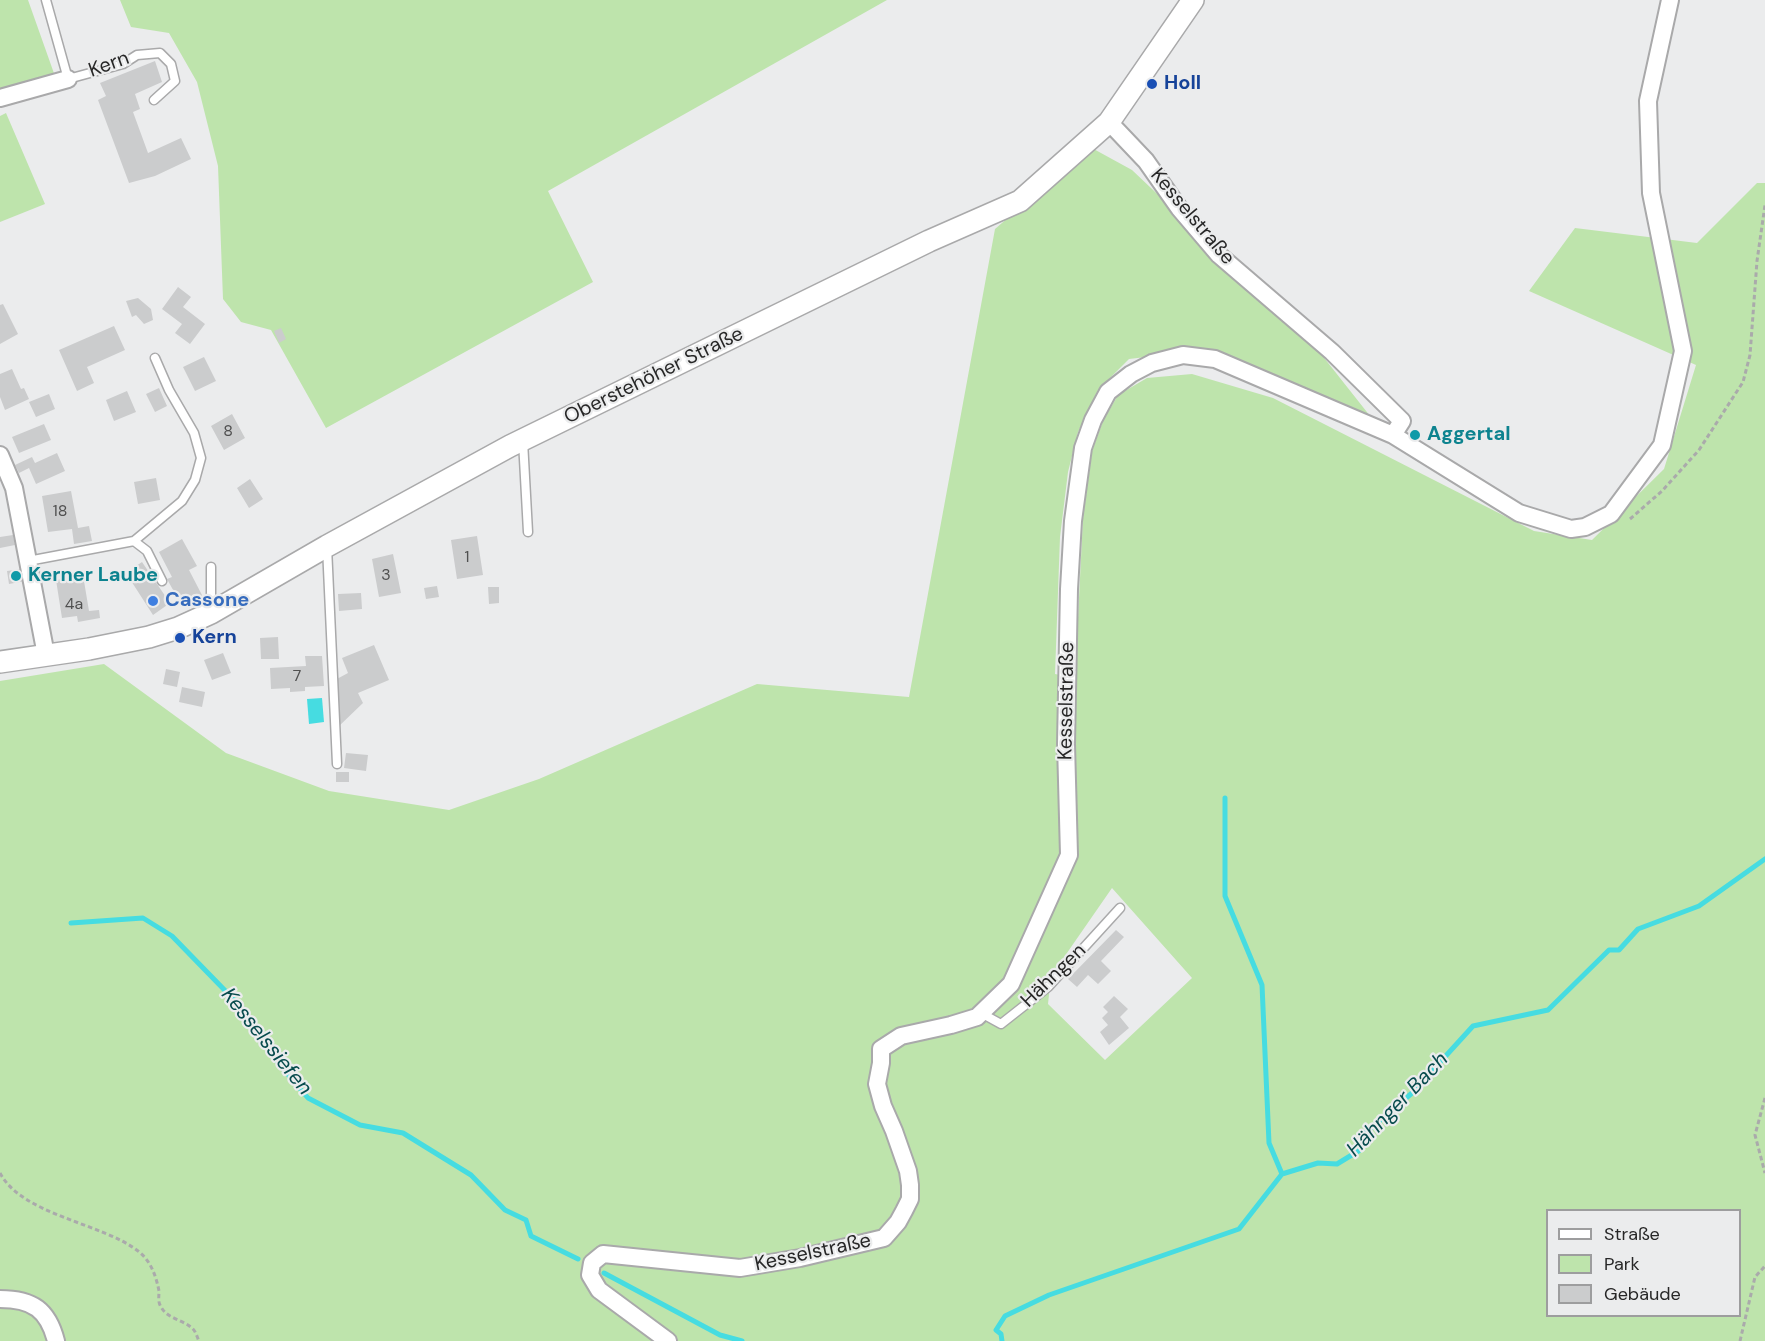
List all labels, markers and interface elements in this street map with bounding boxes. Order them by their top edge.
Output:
street label: Kern [86,47,132,83]
place label: Holl [1164,72,1201,96]
marker: Holl [1145,77,1159,91]
street label: Kesselstraße [1145,164,1239,270]
street label: Oberstehöher Straße [561,322,747,430]
house number: 8 [223,422,233,442]
place label: Aggertal [1427,423,1511,447]
marker: Aggertal [1408,428,1422,442]
house number: 18 [53,502,67,522]
house number: 1 [465,548,469,568]
place label: Kerner Laube [28,564,158,588]
house number: 3 [381,566,391,586]
marker: Kerner Laube [9,569,23,583]
place label: Cassone [165,589,249,613]
marker: Cassone [146,594,160,608]
house number: 4a [65,595,83,615]
place label: Kern [192,626,237,650]
marker: Kern [173,631,187,645]
street label: Kesselstraße [1054,642,1080,760]
house number: 7 [293,667,301,687]
street label: Hähngen [1017,939,1091,1013]
water label: Kesselssiefen [215,983,317,1101]
water label: Hähnger Bach [1342,1048,1454,1162]
legend [1546,1209,1741,1317]
text: Straße [1604,1222,1660,1246]
street label: Kesselstraße [753,1229,873,1277]
text: Park [1604,1252,1640,1276]
text: Gebäude [1604,1282,1681,1306]

